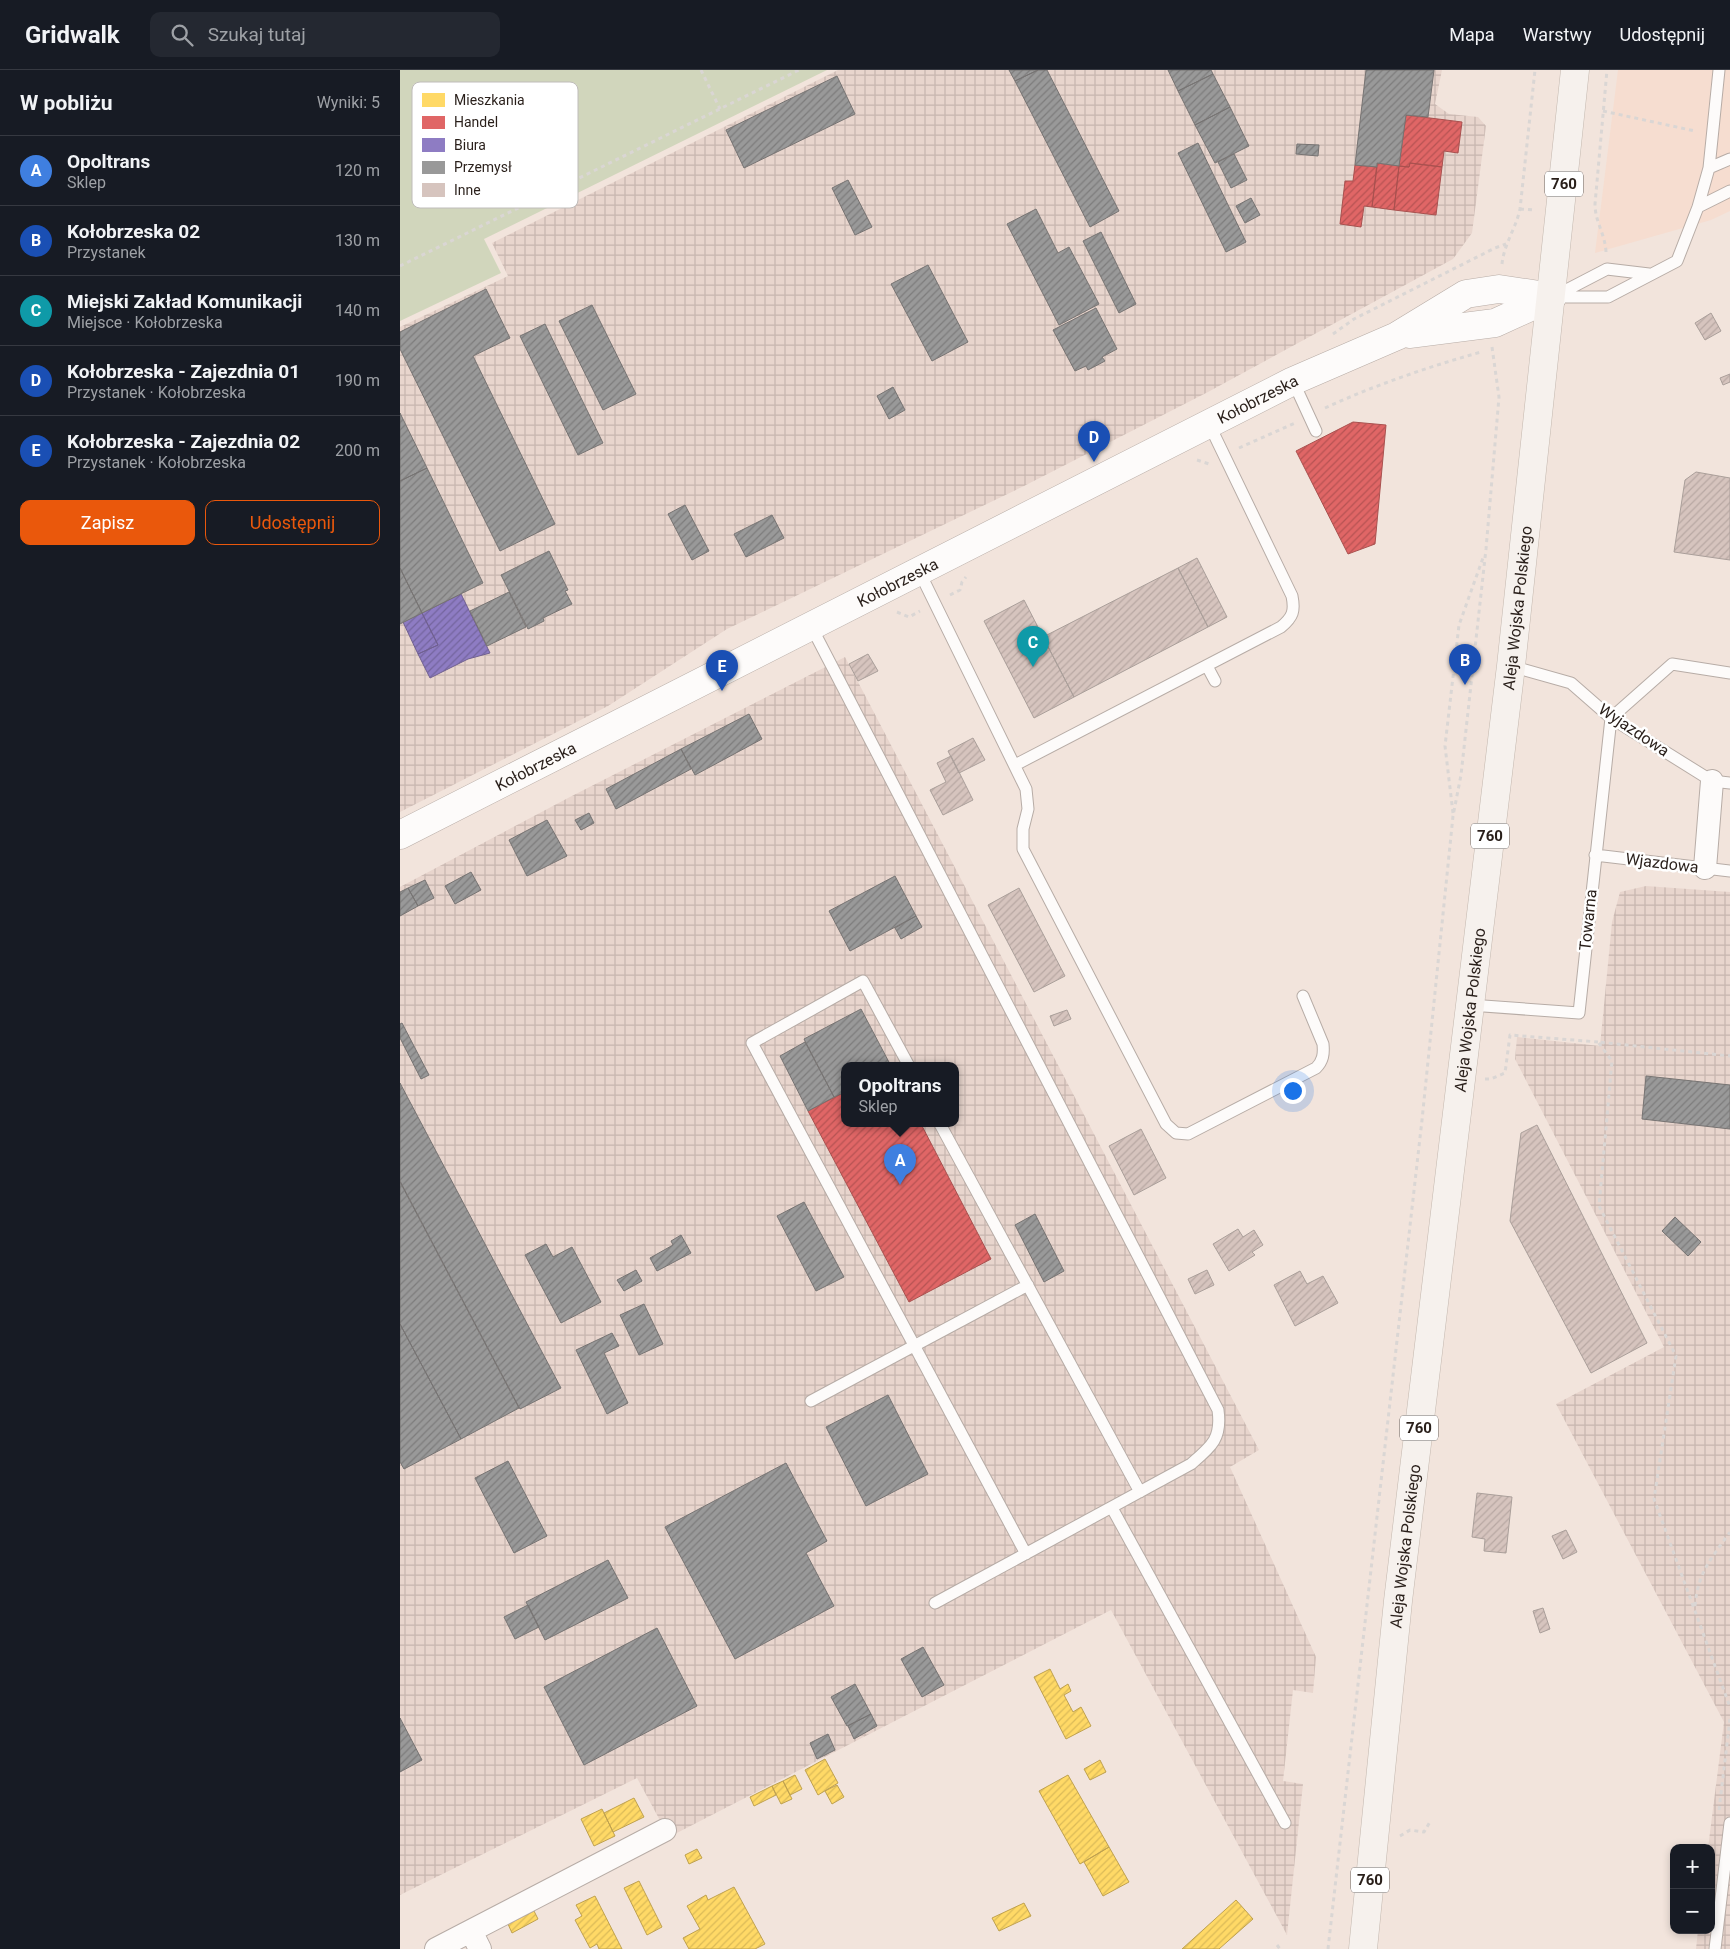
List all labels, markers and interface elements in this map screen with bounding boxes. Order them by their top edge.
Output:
search box [150,12,500,57]
text: Gridwalk [25,21,120,49]
icon: search [168,21,196,49]
text: Szukaj tutaj [208,23,306,46]
text: Mapa [1449,24,1495,45]
text: Warstwy [1523,24,1591,45]
text: Udostępnij [1619,24,1705,45]
legend [412,82,578,208]
text: W pobliżu [20,91,113,115]
text: Mieszkania [454,92,525,108]
text: Wyniki: 5 [317,93,380,112]
text: Handel [454,114,498,130]
text: Biura [454,137,486,153]
text: Opoltrans [67,150,150,173]
text: Przemysł [454,159,512,175]
text: A [31,161,41,180]
text: 120 m [335,161,380,180]
road number: 760 [1545,172,1583,196]
text: Sklep [67,173,106,192]
text: Inne [454,182,481,198]
text: Kołobrzeska 02 [67,220,200,243]
text: B [31,231,41,250]
text: 130 m [335,231,380,250]
text: Przystanek [67,243,146,262]
text: Miejski Zakład Komunikacji [67,290,302,313]
text: C [31,301,41,320]
text: 140 m [335,301,380,320]
text: Miejsce · Kołobrzeska [67,313,223,332]
text: Kołobrzeska - Zajezdnia 01 [67,360,300,383]
text: D [31,371,41,390]
text: 190 m [335,371,380,390]
street label: Kołobrzeska [1214,371,1301,427]
text: Przystanek · Kołobrzeska [67,383,246,402]
pin: D [1078,421,1110,462]
text: Kołobrzeska - Zajezdnia 02 [67,430,300,453]
text: E [32,441,41,460]
text: 200 m [335,441,380,460]
text: Przystanek · Kołobrzeska [67,453,246,472]
button: Zapisz [20,500,195,545]
button: Udostępnij [205,500,380,545]
street label: Aleja Wojska Polskiego [1499,525,1536,691]
street label: Kołobrzeska [854,554,941,611]
pin: C [1017,626,1049,667]
pin: B [1449,644,1481,685]
pin: E [706,650,738,691]
street label: Wyjazdowa [1595,699,1673,761]
street label: Kołobrzeska [492,738,579,795]
road number: 760 [1471,824,1509,848]
street label: Wjazdowa [1624,849,1700,877]
street label: Towarna [1575,888,1601,952]
street label: Aleja Wojska Polskiego [1450,927,1489,1093]
popup [841,1062,959,1127]
text: Opoltrans [858,1074,942,1097]
your location [1280,1078,1306,1104]
text: Sklep [858,1097,897,1116]
pin: A [884,1144,916,1185]
road number: 760 [1400,1416,1438,1440]
street label: Aleja Wojska Polskiego [1386,1463,1424,1629]
map controls [1670,1844,1715,1934]
button: + [1670,1844,1715,1889]
road number: 760 [1351,1868,1389,1892]
button: − [1670,1889,1715,1934]

